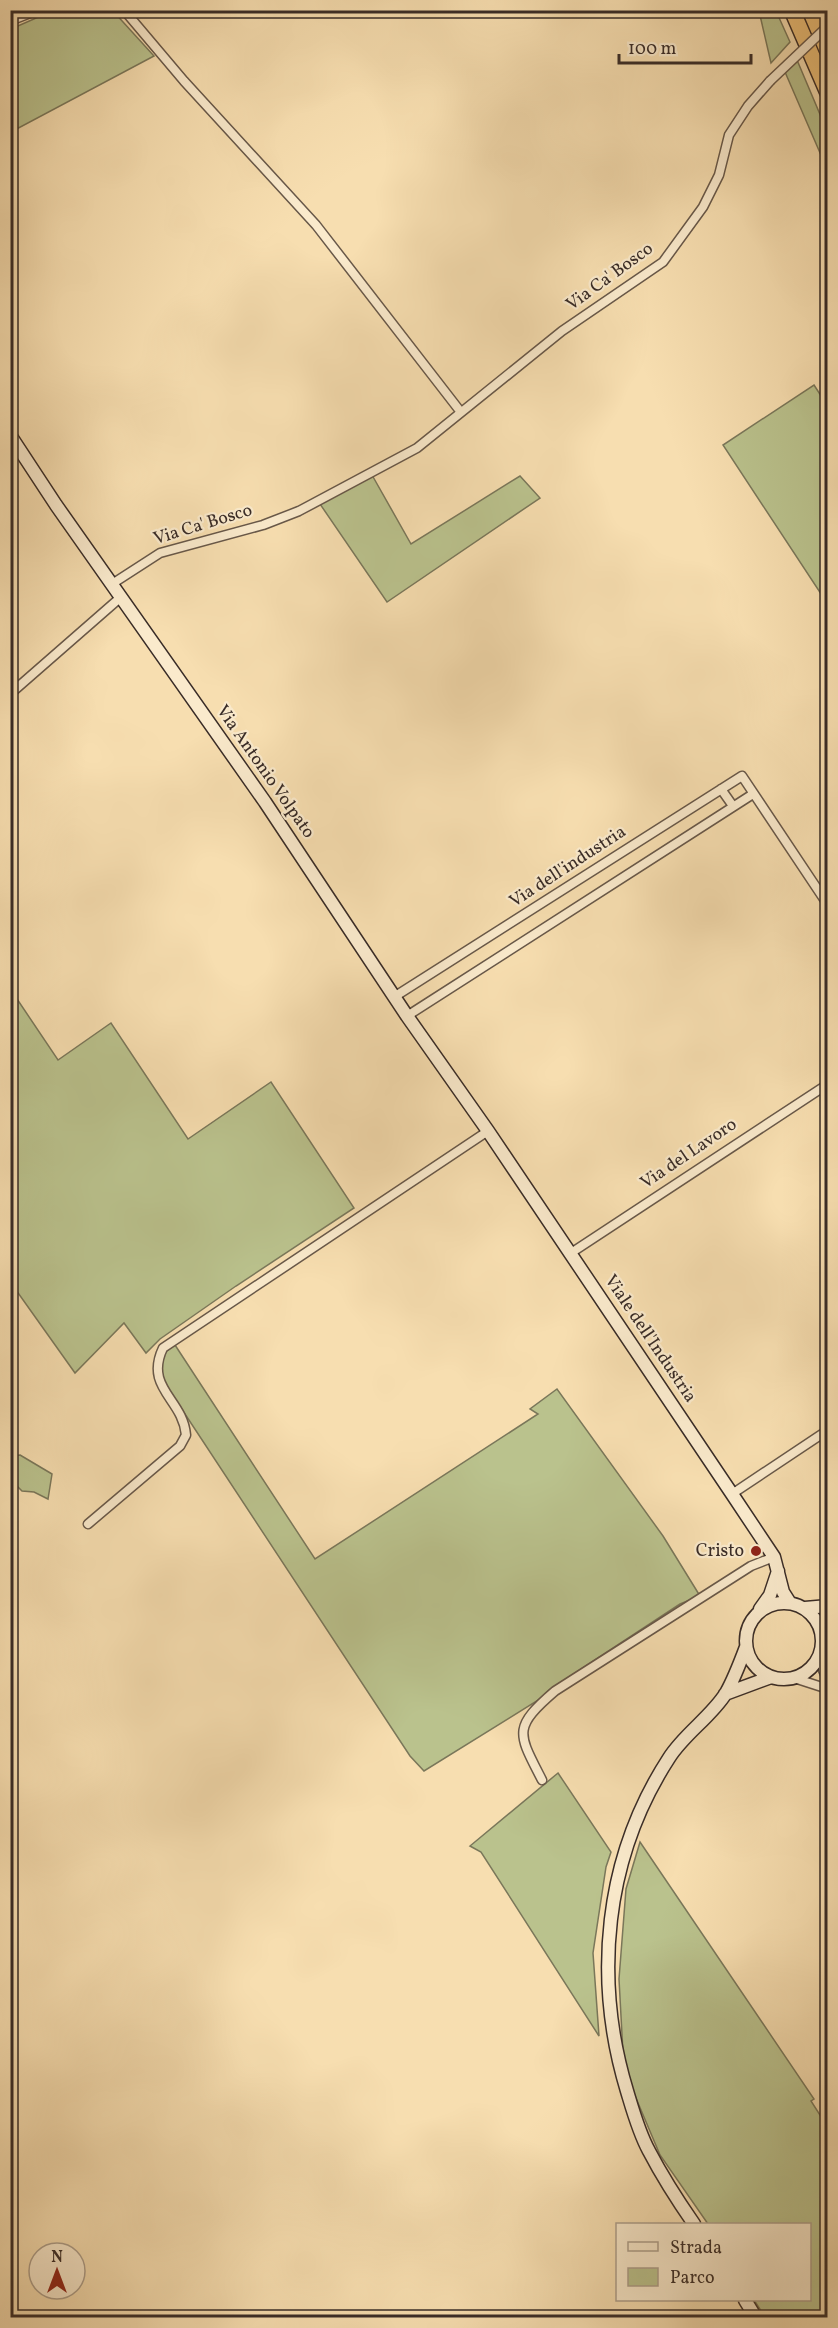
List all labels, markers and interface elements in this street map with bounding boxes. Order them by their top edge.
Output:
scale bar [619,27,751,65]
text: 100 m [628,37,677,62]
street label: Via Ca' Bosco [561,237,659,317]
street label: Via Ca' Bosco [150,498,256,552]
street label: Via Antonio Volpato [210,700,320,844]
street label: Via dell'industria [505,820,631,914]
street label: Via del Lavoro [636,1112,742,1196]
street label: Viale dell'Industria [598,1270,702,1408]
place label: Cristo [696,1539,744,1564]
marker: Cristo [749,1544,763,1558]
legend [616,2223,811,2301]
text: Strada [670,2236,722,2261]
north arrow [27,2241,87,2301]
text: N [51,2247,63,2269]
text: Parco [670,2266,715,2291]

